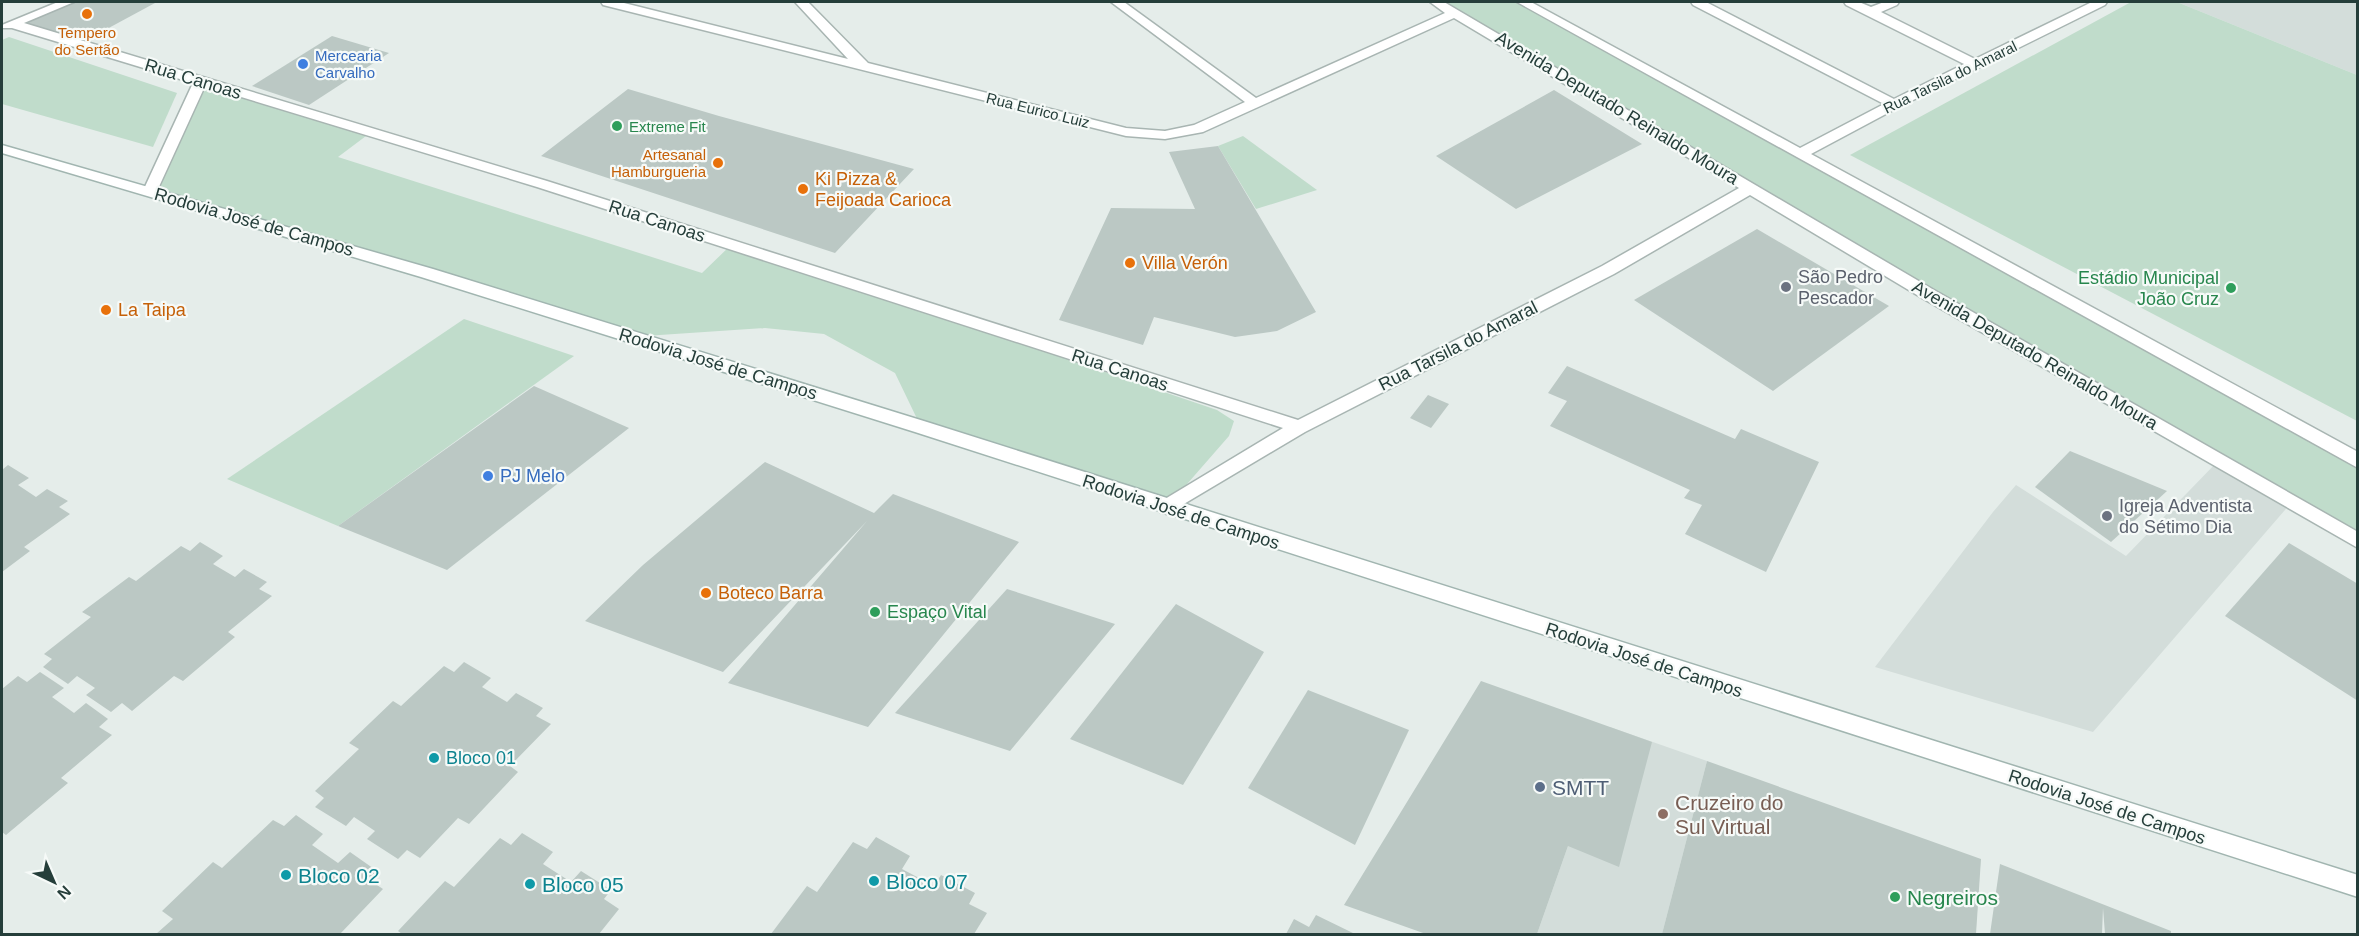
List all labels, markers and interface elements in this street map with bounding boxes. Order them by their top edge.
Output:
marker: Tempero do Sertão [80,7,94,21]
place label: Tempero do Sertão [54,24,120,58]
street label: Avenida Deputado Reinaldo Moura [1492,27,1743,189]
street label: Rua Tarsila do Amaral [1880,37,2020,117]
place label: Mercearia Carvalho [315,47,382,81]
street label: Rua Canoas [142,55,244,103]
marker: Mercearia Carvalho [296,57,310,71]
street label: Rua Eurico Luiz [985,89,1091,131]
place label: Extreme Fit [629,118,707,135]
marker: Extreme Fit [610,119,624,133]
place label: Artesanal Hamburgueria [611,146,707,180]
marker: Artesanal Hamburgueria [711,156,725,170]
place label: Ki Pizza & Feijoada Carioca [815,169,952,210]
marker: Ki Pizza & Feijoada Carioca [796,182,810,196]
street label: Rodovia José de Campos [152,184,356,260]
street label: Rua Canoas [606,196,708,246]
place label: Villa Verón [1142,253,1228,273]
marker: Villa Verón [1123,256,1137,270]
place label: São Pedro Pescador [1798,267,1883,308]
place label: Estádio Municipal João Cruz [2078,268,2219,309]
street label: Avenida Deputado Reinaldo Moura [1909,276,2162,434]
marker: São Pedro Pescador [1779,280,1793,294]
marker: Estádio Municipal João Cruz [2224,281,2238,295]
street label: Rua Tarsila do Amaral [1375,297,1541,395]
place label: La Taipa [118,300,187,320]
marker: La Taipa [99,303,113,317]
street label: Rodovia José de Campos [617,324,819,404]
street label: Rua Canoas [1069,345,1171,395]
place label: PJ Melo [500,466,565,486]
marker: PJ Melo [481,469,495,483]
street label: Rodovia José de Campos [1080,471,1282,553]
place label: Igreja Adventista do Sétimo Dia [2119,496,2253,537]
marker: Igreja Adventista do Sétimo Dia [2100,509,2114,523]
place label: Boteco Barra [718,583,824,603]
marker: Boteco Barra [699,586,713,600]
place label: Espaço Vital [887,602,987,622]
marker: Espaço Vital [868,605,882,619]
street label: Rodovia José de Campos [1543,619,1745,701]
place label: Bloco 01 [446,748,516,768]
marker: Bloco 01 [427,751,441,765]
street label: Rodovia José de Campos [2006,766,2208,848]
place label: SMTT [1552,776,1609,799]
marker: SMTT [1533,780,1547,794]
place label: Cruzeiro do Sul Virtual [1675,791,1784,838]
marker: Cruzeiro do Sul Virtual [1656,807,1670,821]
north arrow [24,852,84,912]
place label: Bloco 02 [298,864,380,887]
marker: Bloco 02 [279,868,293,882]
place label: Bloco 07 [886,870,968,893]
place label: Bloco 05 [542,873,624,896]
marker: Bloco 07 [867,874,881,888]
marker: Bloco 05 [523,877,537,891]
text: N [54,882,74,903]
place label: Negreiros [1907,886,1998,909]
marker: Negreiros [1888,890,1902,904]

